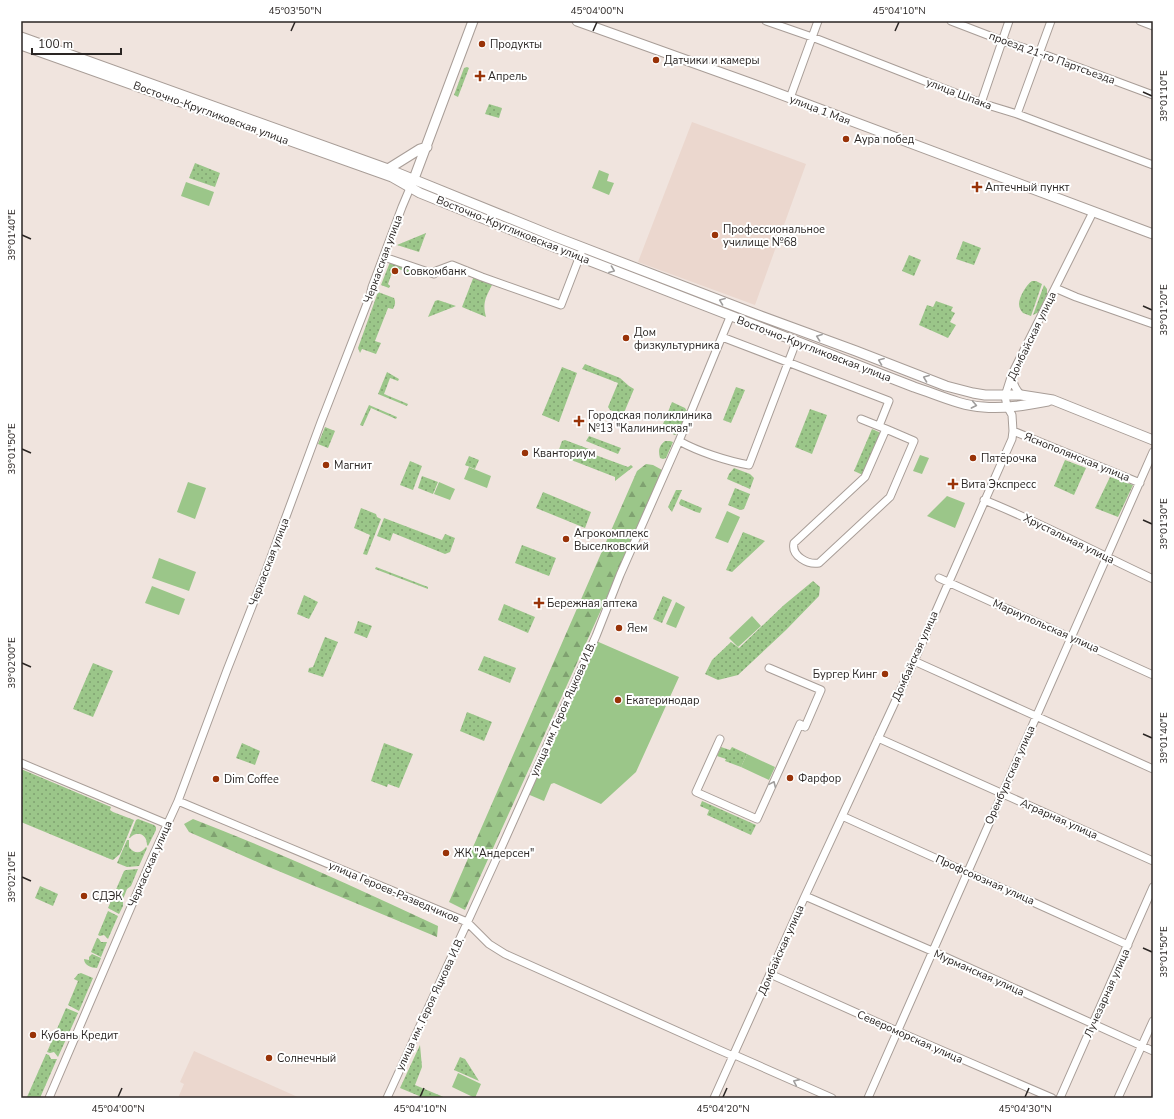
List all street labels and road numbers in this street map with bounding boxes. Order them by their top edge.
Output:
street label: проезд 21-го Партсъезда [987,28,1117,88]
street label: улица Шпака [924,75,994,113]
street label: Восточно-Кругликовская улица [131,78,291,148]
street label: улица 1 Мая [787,91,853,129]
street label: Восточно-Кругликовская улица [434,192,592,268]
street label: Черкасская улица [360,213,406,305]
street label: Домбайская улица [1004,289,1060,383]
street label: Восточно-Кругликовская улица [735,313,894,385]
street label: Яснополянская улица [1022,429,1132,485]
street label: Хрустальная улица [1021,510,1117,568]
street label: Черкасская улица [245,516,293,608]
street label: Мариупольская улица [990,596,1102,656]
street label: Домбайская улица [888,609,942,703]
street label: улица им. Героя Яцкова И.В. [526,639,600,779]
street label: Оренбургская улица [981,723,1039,827]
street label: Аграрная улица [1018,795,1100,843]
street label: Черкасская улица [124,818,176,910]
street label: Профсоюзная улица [933,851,1037,909]
street label: улица Героев-Разведчиков [326,858,462,926]
street label: Домбайская улица [754,903,808,997]
street label: улица им. Героя Яцкова И.В. [392,935,468,1073]
street label: Мурманская улица [931,946,1027,1000]
street label: Лучезарная улица [1081,946,1133,1040]
street label: Североморская улица [855,1007,965,1067]

